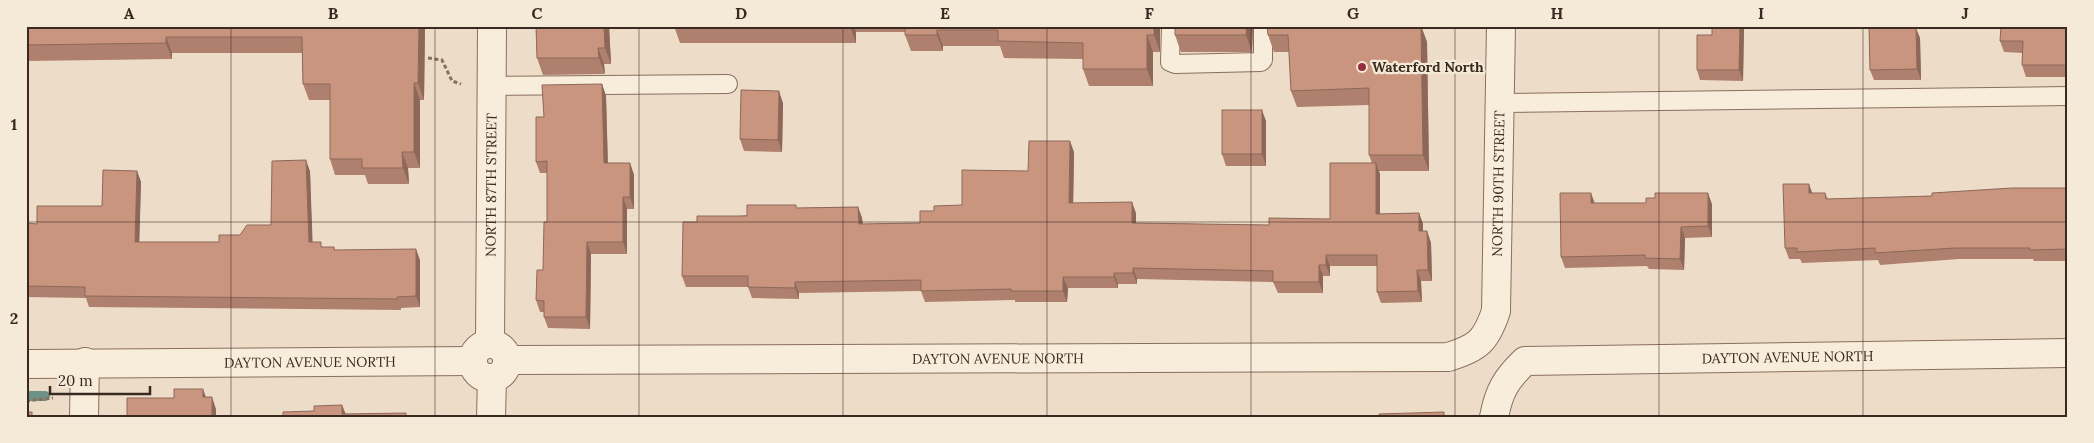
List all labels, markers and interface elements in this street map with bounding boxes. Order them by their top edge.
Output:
text: A [124,3,135,23]
text: B [328,3,339,23]
text: C [531,3,543,23]
text: D [735,3,747,23]
text: E [940,3,950,23]
text: F [1144,3,1154,23]
text: G [1347,3,1359,23]
text: H [1551,3,1564,23]
text: I [1758,3,1764,23]
text: J [1961,3,1969,23]
place label: Waterford North [1372,58,1484,76]
marker: Waterford North [1356,61,1368,73]
street label: NORTH 90TH STREET [1488,110,1509,257]
street label: NORTH 87TH STREET [482,113,500,257]
text: 1 [11,114,17,134]
text: 2 [10,308,18,328]
street label: DAYTON AVENUE NORTH [1701,347,1874,367]
street label: DAYTON AVENUE NORTH [912,349,1084,368]
street label: DAYTON AVENUE NORTH [224,353,396,372]
scale bar [50,363,150,395]
text: 20 m [58,371,93,390]

